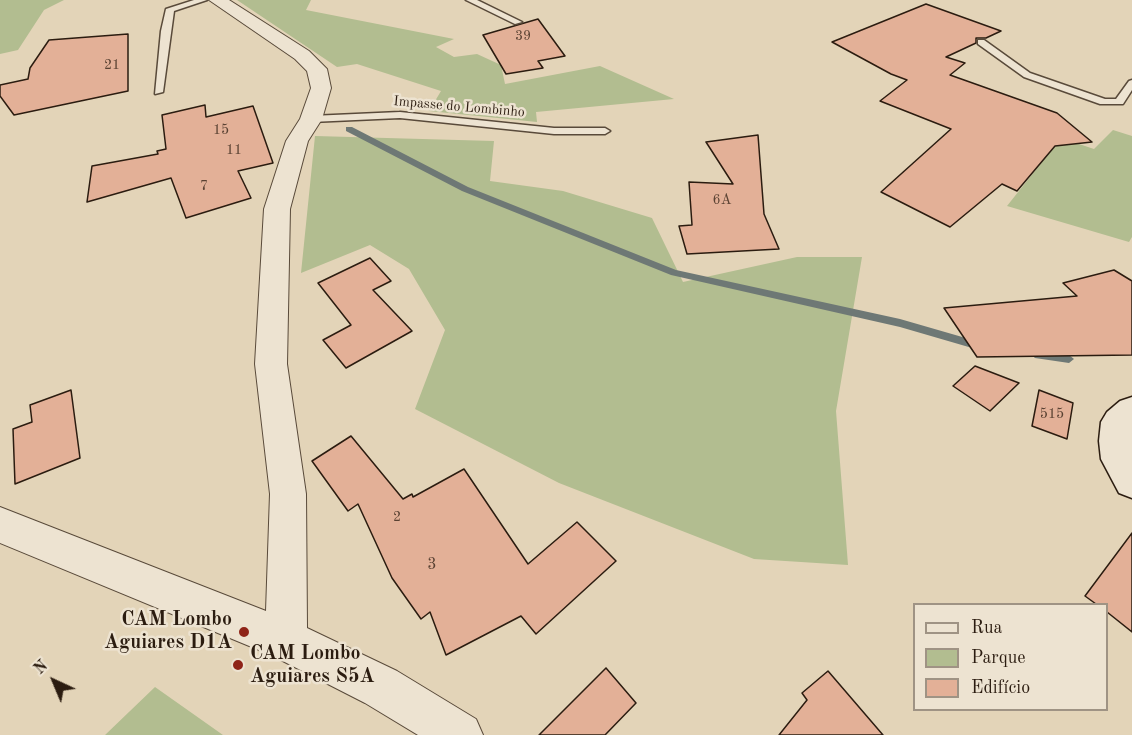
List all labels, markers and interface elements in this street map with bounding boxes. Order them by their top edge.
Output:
house number: 39 [515,28,531,44]
house number: 21 [104,57,120,73]
street label: Impasse do Lombinho [393,93,525,121]
house number: 15 [213,122,229,138]
house number: 11 [226,142,242,158]
house number: 7 [200,178,208,194]
house number: 6A [713,192,731,208]
house number: 515 [1040,406,1064,422]
house number: 2 [393,509,401,525]
house number: 3 [427,555,437,575]
legend [913,603,1108,711]
place label: CAM Lombo Aguiares D1A [104,608,232,655]
text: Rua [971,619,1002,637]
marker: CAM Lombo Aguiares D1A [237,625,251,639]
place label: CAM Lombo Aguiares S5A [250,642,375,689]
text: Parque [971,649,1026,667]
north arrow [24,651,84,711]
text: N [32,658,51,678]
marker: CAM Lombo Aguiares S5A [231,658,245,672]
text: Edifício [971,679,1030,697]

